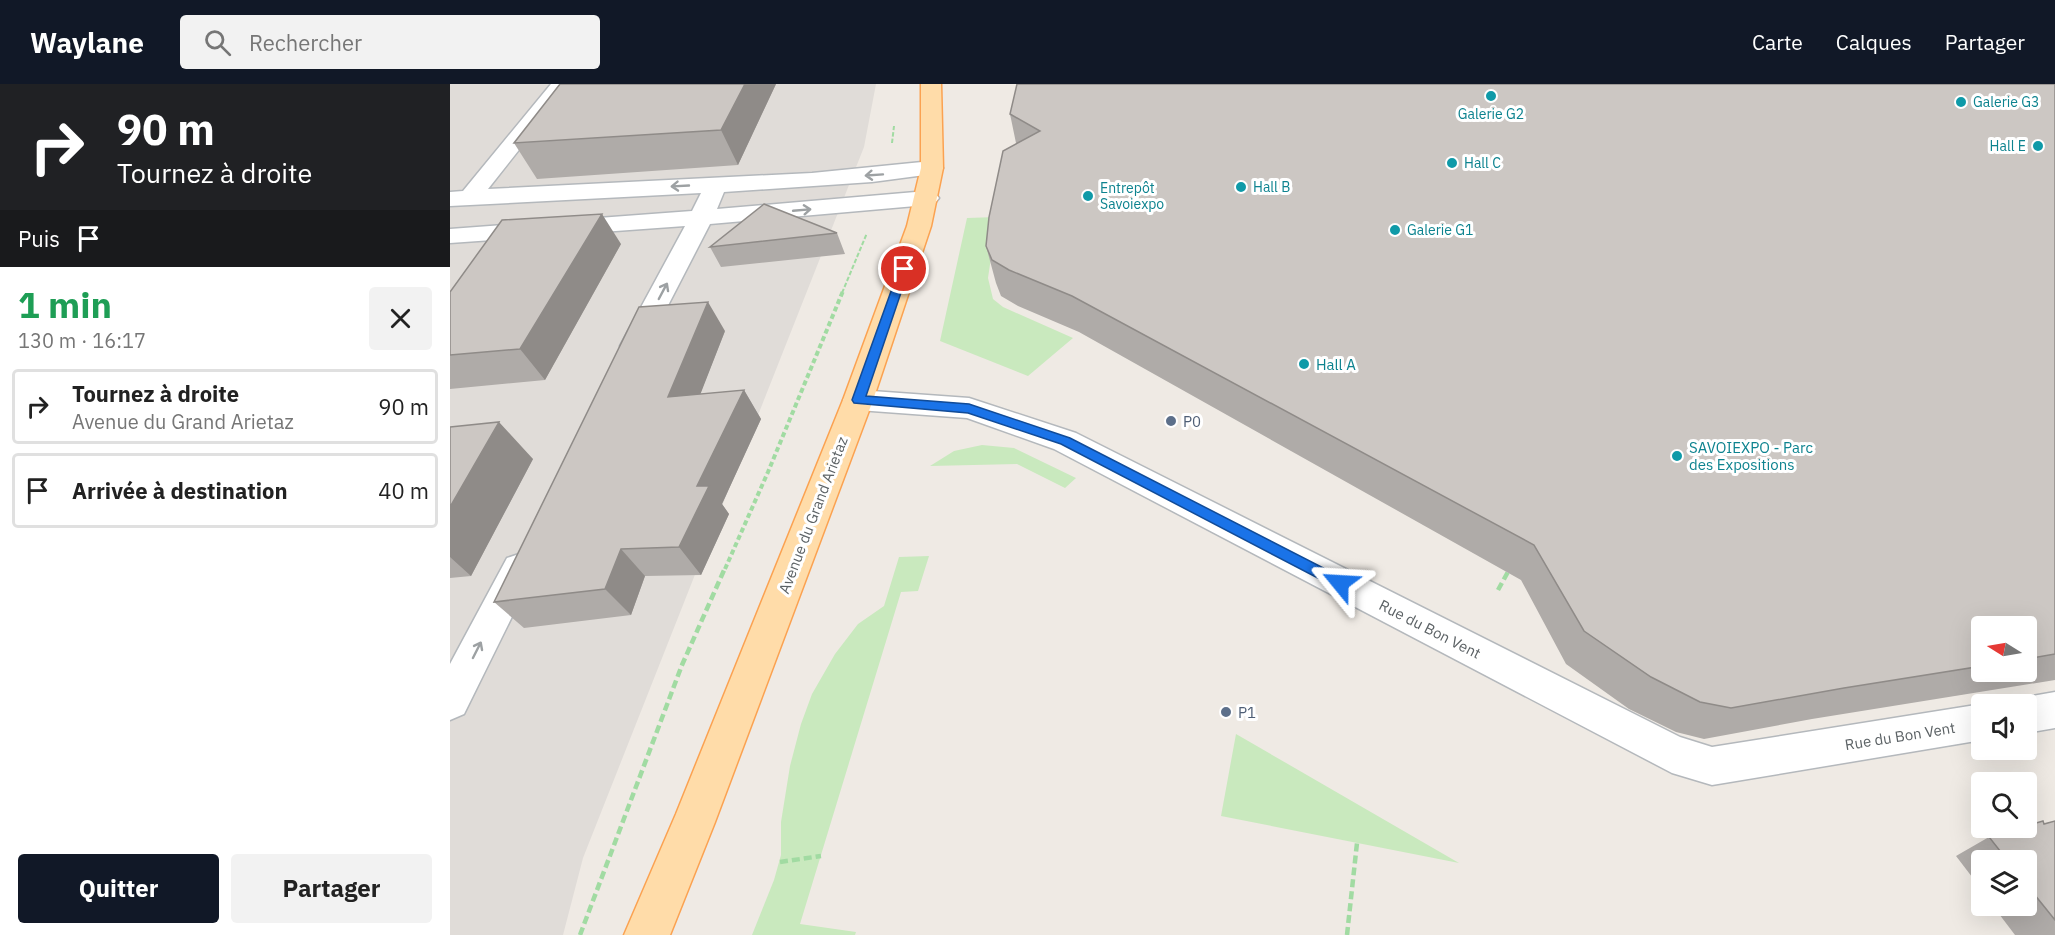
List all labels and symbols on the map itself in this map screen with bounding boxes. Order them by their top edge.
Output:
marker: Galerie G2 [1484,89,1498,103]
place label: Galerie G3 [1973,93,2039,111]
marker: Galerie G3 [1954,95,1968,109]
place label: Galerie G2 [1458,105,1524,123]
place label: Hall E [1990,137,2026,155]
marker: Hall E [2031,139,2045,153]
place label: Hall C [1464,154,1501,172]
marker: Hall C [1445,156,1459,170]
one-way arrow [865,170,885,181]
place label: Hall B [1253,178,1290,196]
place label: Entrepôt Savoiexpo [1100,179,1164,213]
marker: Hall B [1234,180,1248,194]
one-way arrow [670,181,690,192]
marker: Entrepôt Savoiexpo [1081,189,1095,203]
one-way arrow [791,204,811,215]
place label: Galerie G1 [1407,221,1473,239]
marker: Galerie G1 [1388,223,1402,237]
pin [878,243,929,294]
one-way arrow [658,282,669,300]
place label: Hall A [1316,355,1356,374]
marker: Hall A [1297,357,1311,371]
place label: P0 [1183,412,1201,431]
marker: P0 [1164,414,1178,428]
street label: Avenue du Grand Arietaz [774,434,852,596]
place label: SAVOIEXPO - Parc des Expositions [1689,438,1813,474]
marker: SAVOIEXPO - Parc des Expositions [1670,449,1684,463]
position arrow [1308,551,1372,615]
street label: Rue du Bon Vent [1376,595,1484,663]
north arrow [1971,616,2037,682]
one-way arrow [471,642,483,660]
place label: P1 [1238,703,1256,722]
marker: P1 [1219,705,1233,719]
street label: Rue du Bon Vent [1843,718,1957,754]

